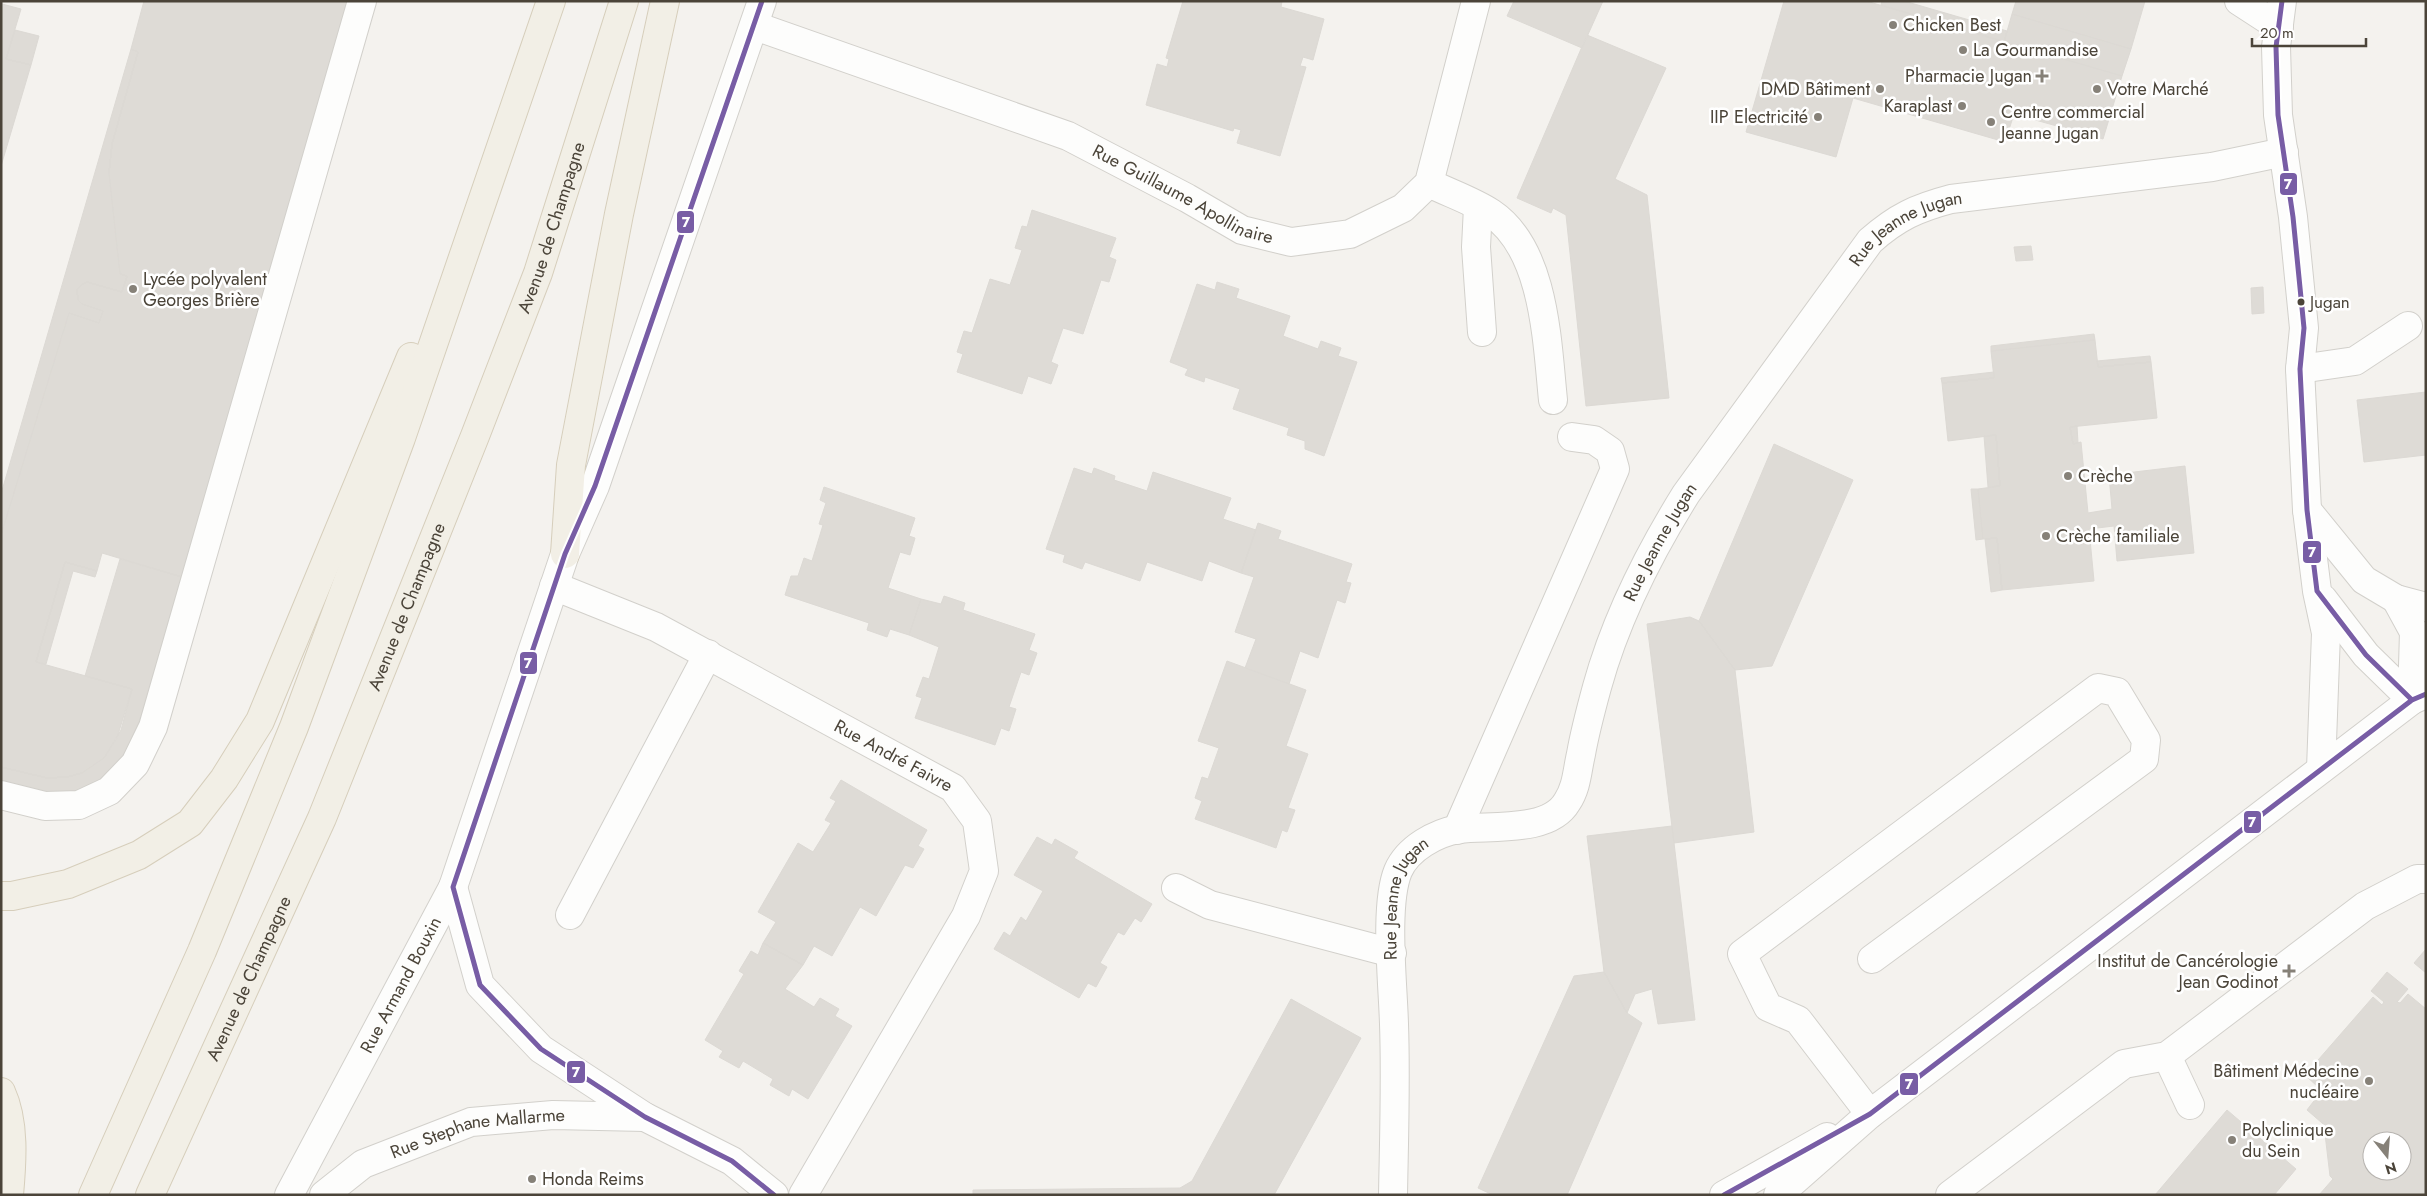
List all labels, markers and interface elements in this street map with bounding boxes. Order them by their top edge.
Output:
place label: Chicken Best [1903,12,2001,38]
scale bar [2252,15,2366,47]
marker: Chicken Best [1887,19,1899,31]
text: 20 m [2260,22,2294,44]
place label: La Gourmandise [1973,37,2098,63]
marker: La Gourmandise [1957,44,1969,56]
place label: Pharmacie Jugan [1905,63,2032,89]
marker: Pharmacie Jugan [2036,70,2048,82]
place label: DMD Bâtiment [1761,76,1871,102]
place label: Votre Marché [2107,76,2209,102]
marker: DMD Bâtiment [1874,83,1886,95]
marker: Votre Marché [2091,83,2103,95]
place label: Karaplast [1884,93,1953,119]
place label: Centre commercial Jeanne Jugan [1999,99,2145,146]
marker: Karaplast [1956,100,1968,112]
place label: IIP Electricité [1710,104,1808,130]
marker: IIP Electricité [1812,111,1824,123]
marker: Centre commercial Jeanne Jugan [1985,116,1997,128]
street label: Rue Guillaume Apollinaire [1088,138,1276,250]
street label: Avenue de Champagne [511,139,592,317]
line badge: 7 [2279,172,2298,196]
text: 7 [2284,174,2293,194]
street label: Rue Jeanne Jugan [1843,185,1964,272]
line badge: 7 [676,210,695,234]
text: 7 [682,212,691,232]
place label: Lycée polyvalent Georges Brière [143,266,268,313]
marker: Lycée polyvalent Georges Brière [127,283,139,295]
place label: Jugan [2308,290,2350,314]
marker: Jugan [2296,297,2306,307]
place label: Crèche [2078,463,2133,489]
marker: Crèche [2062,470,2074,482]
street label: Rue Jeanne Jugan [1617,477,1703,606]
street label: Avenue de Champagne [361,519,452,695]
place label: Crèche familiale [2056,523,2180,549]
marker: Crèche familiale [2040,530,2052,542]
line badge: 7 [2302,540,2322,564]
text: 7 [2308,542,2317,562]
line badge: 7 [519,651,538,675]
text: 7 [524,653,533,673]
street label: Rue André Faivre [829,713,957,798]
line badge: 7 [2243,810,2262,834]
text: 7 [2248,812,2257,832]
street label: Rue Jeanne Jugan [1377,830,1434,961]
street label: Avenue de Champagne [200,892,298,1065]
street label: Rue Armand Bouxin [354,912,448,1058]
place label: Institut de Cancérologie Jean Godinot [2097,948,2279,995]
marker: Institut de Cancérologie Jean Godinot [2282,964,2296,978]
place label: Bâtiment Médecine nucléaire [2213,1058,2359,1105]
line badge: 7 [566,1060,586,1084]
text: 7 [572,1062,581,1082]
line badge: 7 [1899,1072,1919,1096]
text: 7 [1905,1074,1914,1094]
marker: Bâtiment Médecine nucléaire [2363,1075,2375,1087]
street label: Rue Stephane Mallarme [386,1102,565,1165]
place label: Polyclinique du Sein [2242,1117,2333,1164]
north arrow [2362,1131,2412,1181]
marker: Polyclinique du Sein [2226,1134,2238,1146]
text: N [2383,1157,2399,1180]
place label: Honda Reims [542,1166,644,1192]
marker: Honda Reims [526,1173,538,1185]

